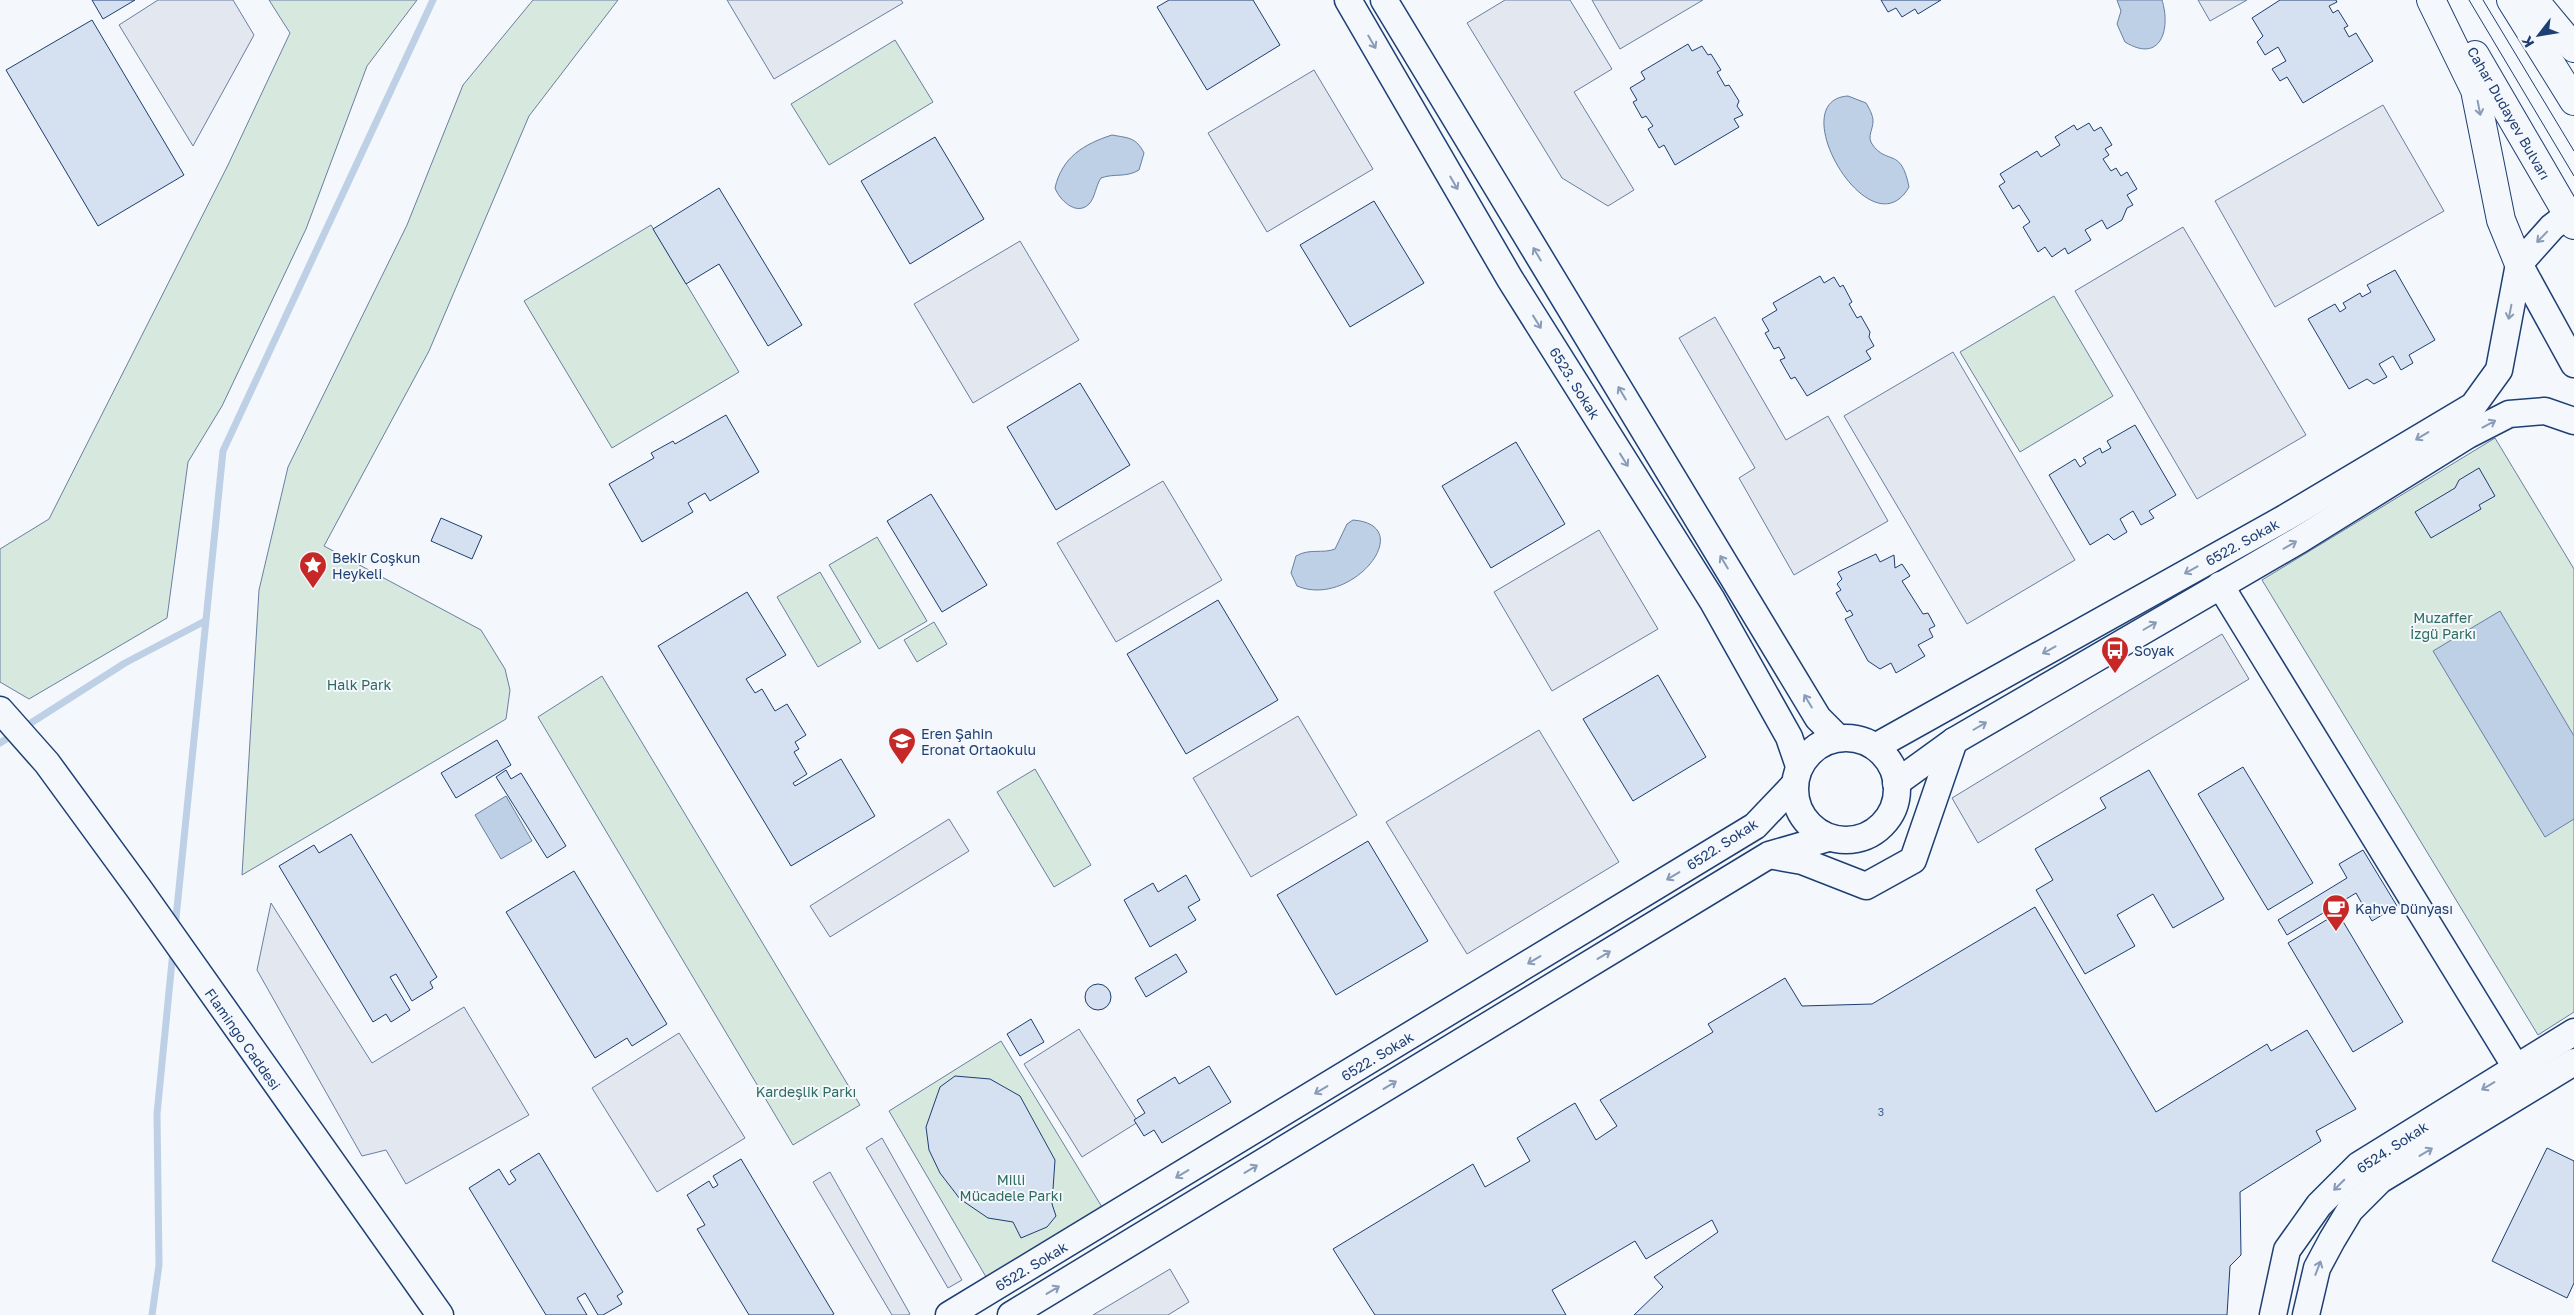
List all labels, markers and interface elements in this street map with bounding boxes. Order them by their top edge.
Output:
north arrow [2514,10,2564,60]
text: K [2518,33,2537,51]
one-way arrow [1368,35,1378,49]
street label: Cahar Dudayev Bulvarı [2464,43,2554,183]
one-way arrow [2474,100,2484,116]
one-way arrow [1450,175,1460,189]
one-way arrow [2536,231,2548,244]
one-way arrow [1531,248,1541,262]
one-way arrow [2504,304,2514,320]
one-way arrow [1533,315,1543,329]
street label: 6523. Sokak [1546,344,1604,422]
one-way arrow [1616,386,1626,400]
one-way arrow [2482,419,2497,429]
one-way arrow [2416,432,2430,442]
one-way arrow [1618,453,1629,467]
street label: 6522. Sokak [2202,515,2282,569]
one-way arrow [2283,539,2297,549]
place label: Bekir Coşkun Heykeli [332,549,420,582]
place icon: Bekir Coşkun Heykeli [298,550,328,589]
one-way arrow [1718,555,1728,569]
one-way arrow [2184,566,2198,576]
park label: Muzaffer İzgü Parkı [2410,609,2476,642]
one-way arrow [2142,621,2157,631]
bus stop icon: Soyak [2100,635,2130,674]
place label: Soyak [2134,642,2174,659]
one-way arrow [2042,646,2057,655]
park label: Halk Park [327,676,391,693]
one-way arrow [1802,694,1812,708]
one-way arrow [1972,721,1986,731]
place label: Eren Şahin Eronat Ortaokulu [921,725,1036,758]
school or university icon: Eren Şahin Eronat Ortaokulu [887,726,917,765]
street label: 6522. Sokak [1683,815,1761,873]
one-way arrow [1667,871,1681,881]
cafe icon: Kahve Dünyası [2321,893,2351,932]
place label: Kahve Dünyası [2355,900,2453,917]
one-way arrow [1597,950,1611,960]
one-way arrow [1528,956,1542,966]
street label: Flamingo Caddesi [202,985,284,1093]
street label: 6522. Sokak [1338,1028,1416,1084]
one-way arrow [1383,1079,1397,1089]
one-way arrow [2482,1082,2496,1092]
park label: Kardeşlik Parkı [756,1083,856,1100]
one-way arrow [1314,1085,1328,1095]
house number: 3 [1878,1105,1884,1118]
street label: 6524. Sokak [2353,1118,2431,1176]
one-way arrow [2419,1147,2433,1158]
one-way arrow [1244,1164,1258,1174]
one-way arrow [1175,1170,1189,1180]
park label: Milli Mücadele Parkı [960,1171,1062,1204]
one-way arrow [2333,1179,2345,1191]
street label: 6522. Sokak [992,1238,1070,1294]
one-way arrow [2314,1261,2323,1276]
one-way arrow [1045,1284,1059,1294]

